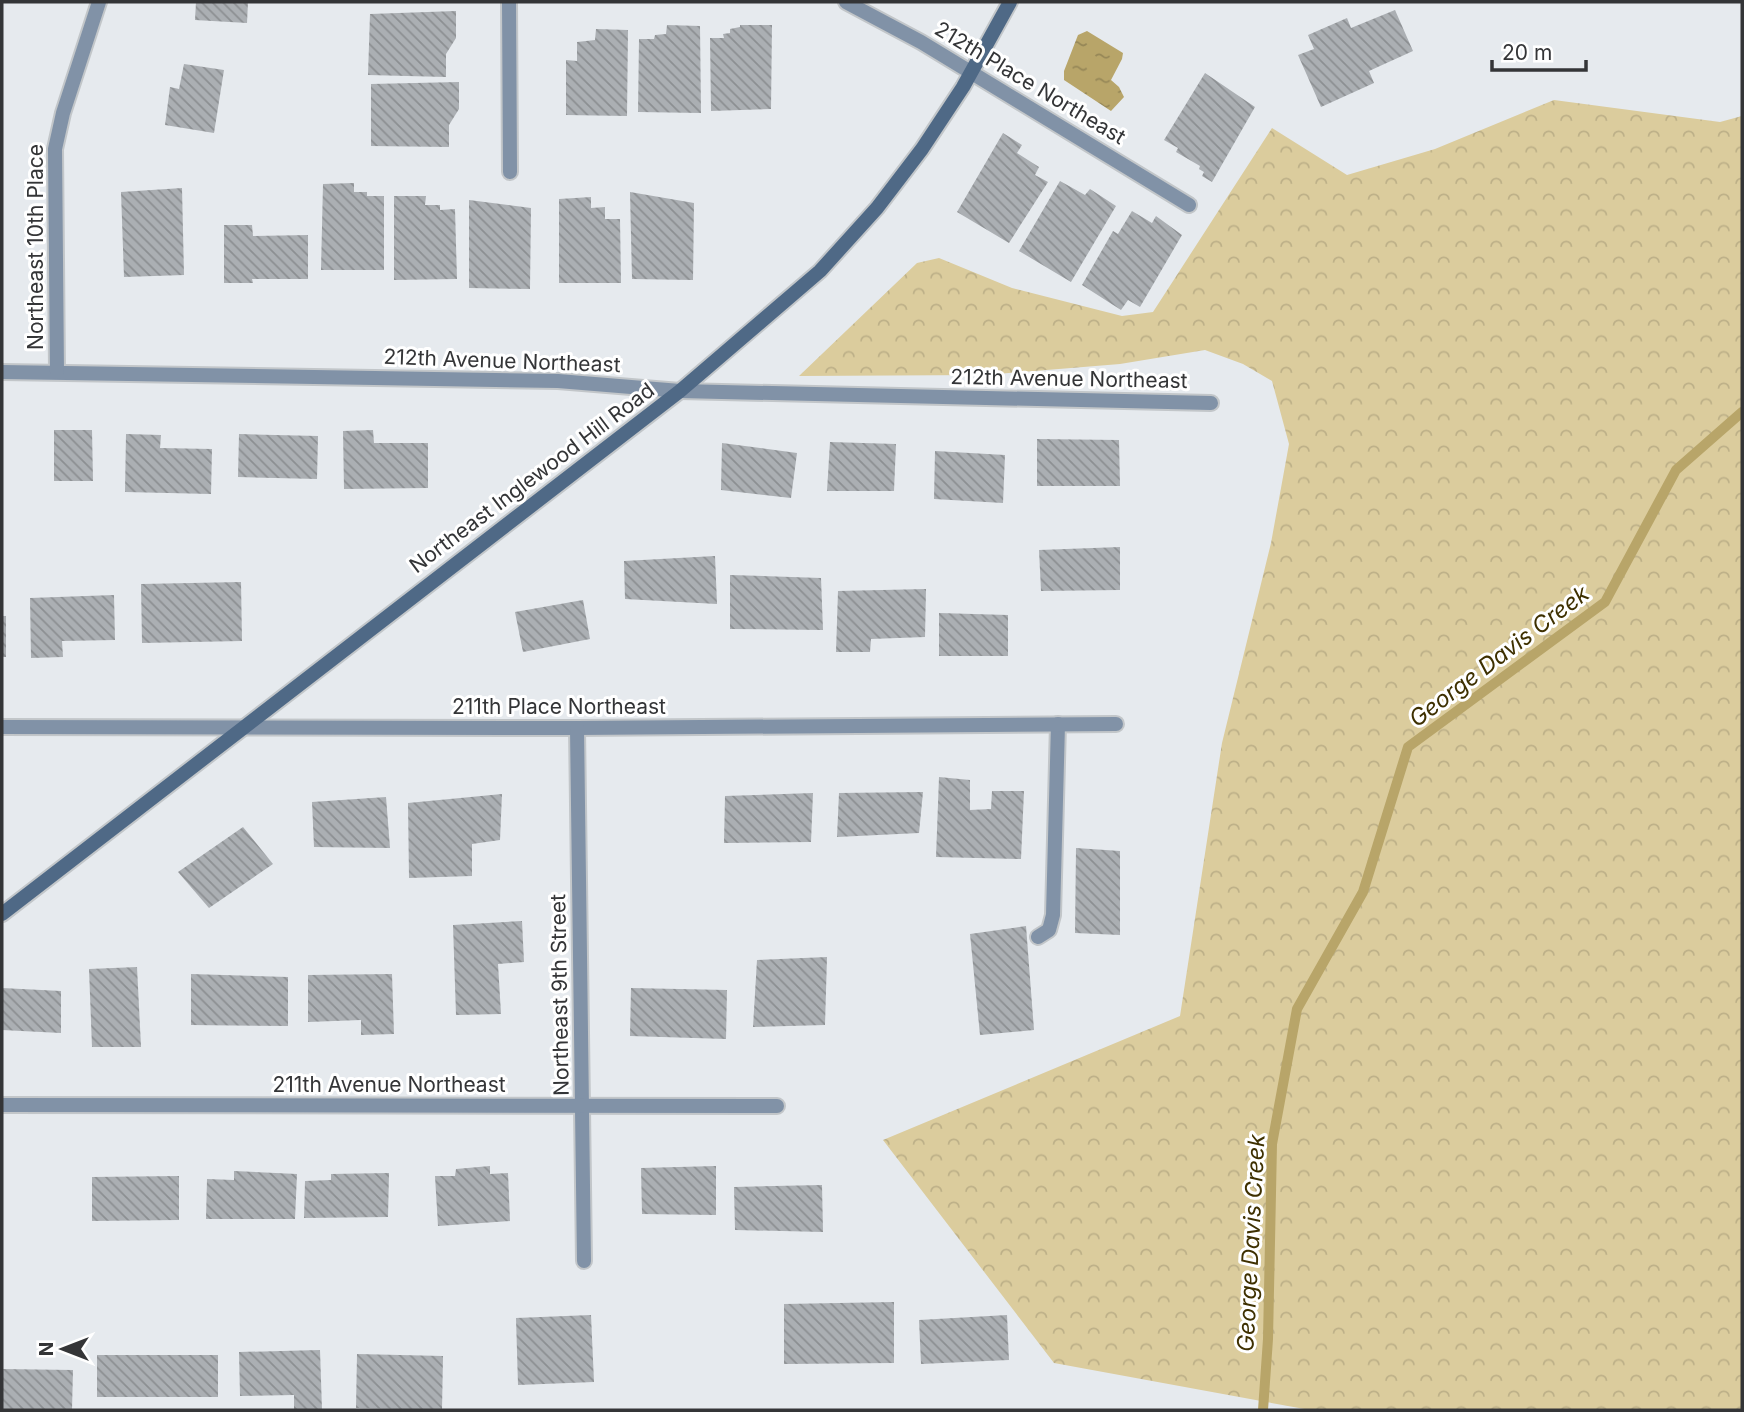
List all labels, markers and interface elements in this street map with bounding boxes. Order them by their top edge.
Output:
street label: 212th Place Northeast [930,16,1130,149]
scale bar [1492,28,1586,72]
text: 20 m [1502,40,1552,65]
street label: Northeast 10th Place [23,144,48,350]
street label: 212th Avenue Northeast [383,344,621,377]
street label: 212th Avenue Northeast [950,364,1188,393]
street label: Northeast Inglewood Hill Road [404,377,659,578]
water label: George Davis Creek [1404,579,1595,733]
street label: 211th Place Northeast [452,694,666,719]
street label: Northeast 9th Street [545,894,574,1096]
street label: 211th Avenue Northeast [272,1072,506,1097]
water label: George Davis Creek [1231,1133,1271,1353]
north arrow [28,1314,98,1384]
text: N [35,1342,58,1356]

